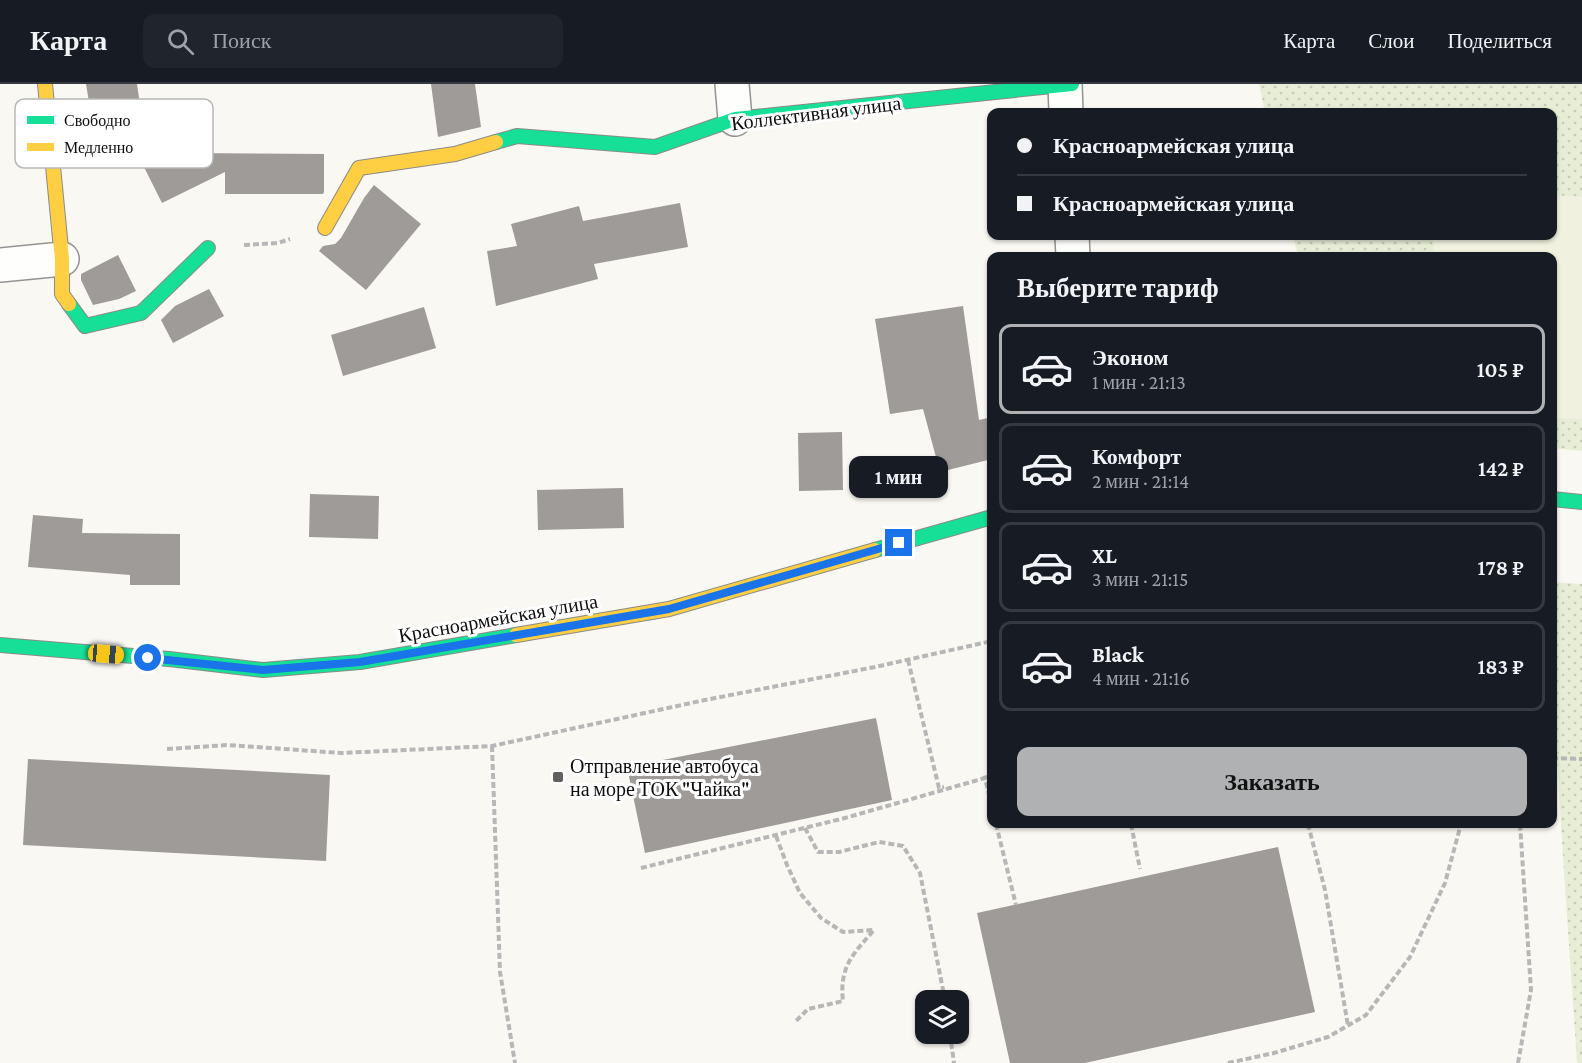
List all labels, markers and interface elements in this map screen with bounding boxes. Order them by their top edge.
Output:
search box [143,14,563,68]
text: Карта [30,25,107,56]
icon: search [164,25,197,58]
text: Поиск [212,28,271,53]
text: Карта [1283,29,1335,53]
text: Слои [1368,29,1414,53]
text: Поделиться [1447,29,1552,53]
street label: Коллективная улица [730,92,903,135]
legend [15,99,213,168]
text: Свободно [64,112,131,130]
text: Красноармейская улица [1053,133,1294,158]
text: Медленно [64,139,133,157]
text: Красноармейская улица [1053,191,1294,216]
text: Выберите тариф [1017,273,1219,303]
icon: car [1020,342,1074,396]
text: Эконом [1092,345,1169,370]
text: 105 ₽ [1477,357,1524,382]
text: 1 мин · 21:13 [1092,371,1186,393]
icon: car [1020,441,1074,495]
text: Комфорт [1092,444,1181,469]
callout: 1 мин [850,456,948,498]
text: 142 ₽ [1478,456,1524,481]
text: 1 мин [875,466,922,488]
text: 2 мин · 21:14 [1092,470,1189,492]
route end [885,529,912,556]
icon: car [1020,540,1074,594]
text: XL [1092,543,1117,568]
text: 178 ₽ [1478,555,1524,580]
text: 3 мин · 21:15 [1092,568,1188,590]
street label: Красноармейская улица [397,590,600,647]
icon: car [1020,639,1074,693]
text: Black [1092,642,1144,667]
car [87,643,125,665]
route start [134,644,161,671]
text: 183 ₽ [1477,654,1524,679]
text: 4 мин · 21:16 [1092,667,1190,689]
button: Заказать [1017,747,1527,816]
place label: Отправление автобуса на море ТОК "Чайка" [570,755,759,801]
marker: Отправление автобуса на море ТОК "Чайка" [551,770,565,784]
map controls [915,990,969,1044]
button: layers [915,990,969,1044]

